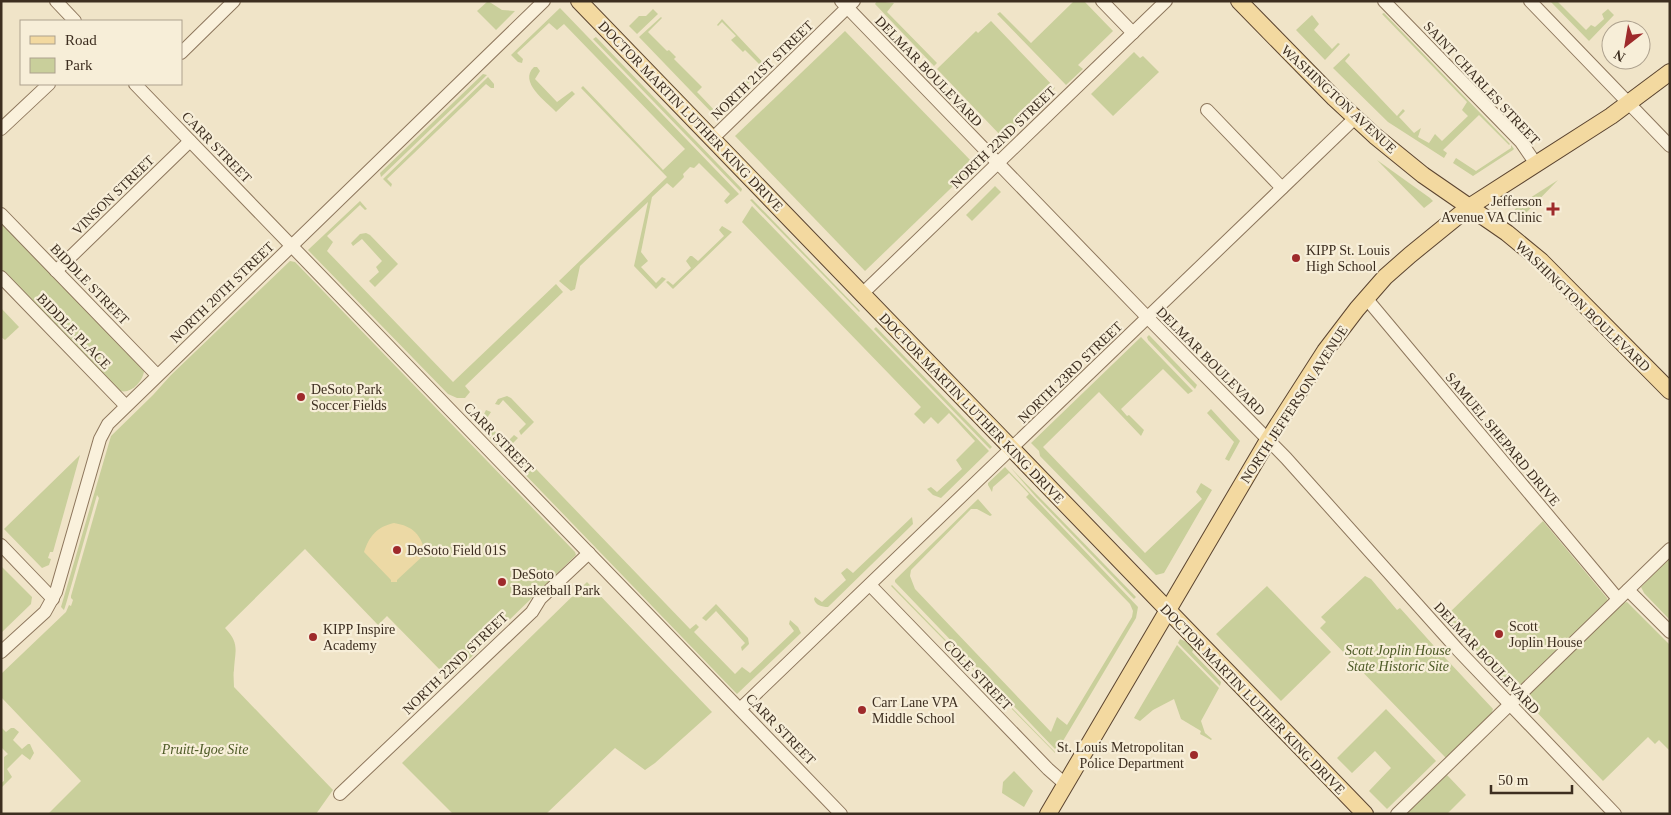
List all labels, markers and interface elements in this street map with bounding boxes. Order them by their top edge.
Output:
street label: DELMAR BOULEVARD [872,13,985,129]
street label: NORTH 21ST STREET [708,17,817,123]
street label: DOCTOR MARTIN LUTHER KING DRIVE [595,18,786,215]
street label: SAINT CHARLES STREET [1421,19,1543,148]
legend [20,20,182,85]
north arrow [1601,20,1651,70]
text: Road [65,32,97,48]
street label: WASHINGTON AVENUE [1278,42,1399,157]
text: N [1611,47,1628,65]
text: Park [65,57,93,73]
street label: NORTH 22ND STREET [948,83,1059,191]
street label: CARR STREET [179,109,255,186]
street label: VINSON STREET [69,152,158,238]
place label: Jefferson Avenue VA Clinic [1441,194,1542,225]
marker: Jefferson Avenue VA Clinic [1546,202,1560,216]
street label: WASHINGTON BOULEVARD [1512,238,1653,375]
street label: NORTH 20TH STREET [167,239,278,346]
street label: BIDDLE STREET [47,241,132,328]
place label: KIPP St. Louis High School [1306,243,1390,274]
marker: KIPP St. Louis High School [1290,252,1302,264]
street label: BIDDLE PLACE [34,290,113,372]
street label: DELMAR BOULEVARD [1153,304,1268,419]
street label: DOCTOR MARTIN LUTHER KING DRIVE [876,310,1067,507]
street label: NORTH 23RD STREET [1015,318,1126,426]
street label: NORTH JEFFERSON AVENUE [1238,323,1351,486]
street label: SAMUEL SHEPARD DRIVE [1442,370,1563,509]
place label: DeSoto Park Soccer Fields [311,382,387,413]
marker: DeSoto Park Soccer Fields [295,391,307,403]
street label: CARR STREET [461,400,537,477]
place label: DeSoto Field 01S [407,543,507,558]
marker: DeSoto Field 01S [391,544,403,556]
place label: DeSoto Basketball Park [512,567,600,598]
marker: DeSoto Basketball Park [496,576,508,588]
street label: DELMAR BOULEVARD [1431,599,1542,717]
street label: DOCTOR MARTIN LUTHER KING DRIVE [1157,601,1348,798]
street label: NORTH 22ND STREET [400,609,511,717]
place label: Scott Joplin House [1509,619,1583,650]
place label: KIPP Inspire Academy [323,622,395,653]
marker: Scott Joplin House [1493,628,1505,640]
marker: KIPP Inspire Academy [307,631,319,643]
street label: COLE STREET [941,637,1015,714]
park label: Scott Joplin House State Historic Site [1345,643,1451,674]
street label: CARR STREET [743,691,819,768]
place label: Carr Lane VPA Middle School [872,695,959,726]
marker: Carr Lane VPA Middle School [856,704,868,716]
place label: St. Louis Metropolitan Police Department [1057,740,1184,771]
park label: Pruitt-Igoe Site [161,742,248,757]
marker: St. Louis Metropolitan Police Department [1188,749,1200,761]
scale bar [1491,762,1572,794]
text: 50 m [1498,772,1529,788]

